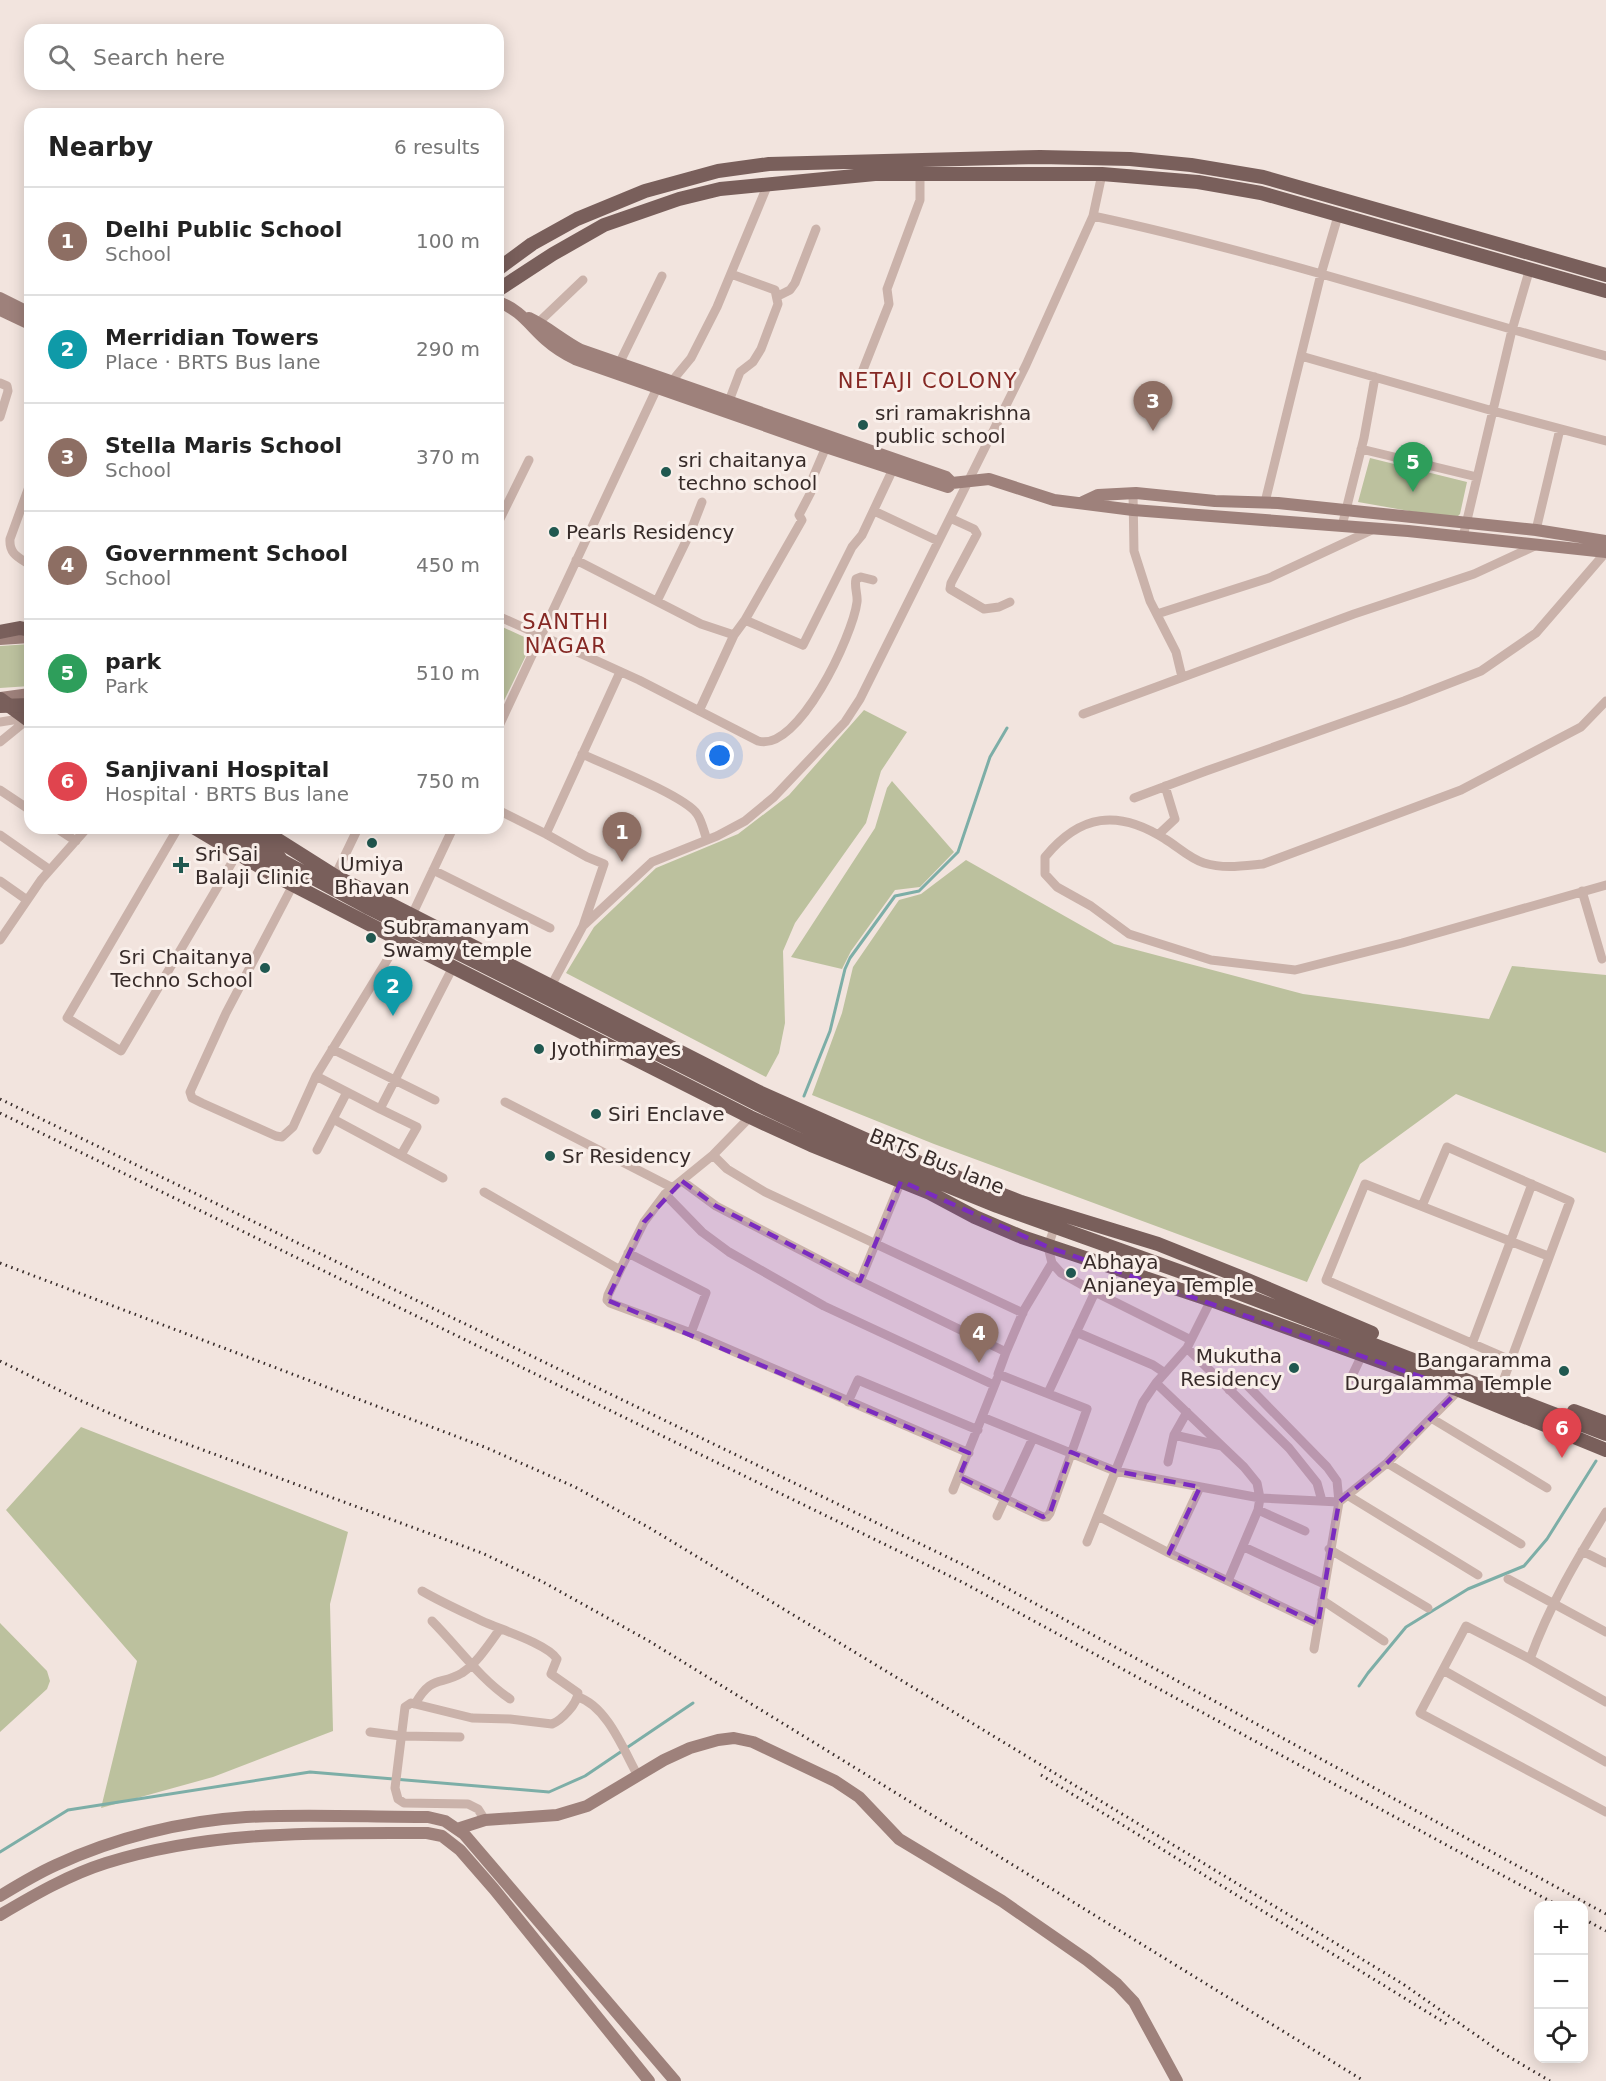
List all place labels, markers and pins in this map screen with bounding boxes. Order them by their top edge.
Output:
pin: 3 [1134,382,1172,431]
place label: sri ramakrishna public school [875,401,1031,448]
marker: sri ramakrishna public school [856,418,870,432]
pin: 5 [1394,442,1432,492]
place label: sri chaitanya techno school [678,448,817,495]
marker: sri chaitanya techno school [659,465,673,479]
place label: Pearls Residency [566,520,734,544]
marker: Pearls Residency [547,525,561,539]
pin: 1 [602,812,642,862]
marker: Umiya Bhavan [365,836,379,850]
place label: Sri Sai Balaji Clinic [195,842,311,889]
place label: Umiya Bhavan [334,852,410,899]
marker: Sri Sai Balaji Clinic [172,856,190,874]
place label: Subramanyam Swamy temple [383,915,532,962]
marker: Subramanyam Swamy temple [364,931,378,945]
place label: Sri Chaitanya Techno School [110,945,253,992]
marker: Sri Chaitanya Techno School [258,961,272,975]
pin: 2 [374,966,412,1016]
place label: Jyothirmayes [549,1037,681,1061]
marker: Jyothirmayes [532,1042,546,1056]
place label: Siri Enclave [608,1102,725,1126]
marker: Siri Enclave [589,1107,603,1121]
place label: Sr Residency [562,1144,691,1168]
marker: Sr Residency [543,1149,557,1163]
place label: Abhaya Anjaneya Temple [1083,1250,1254,1297]
marker: Abhaya Anjaneya Temple [1064,1266,1078,1280]
pin: 4 [960,1314,998,1363]
place label: Mukutha Residency [1180,1344,1282,1391]
place label: Bangaramma Durgalamma Temple [1345,1348,1552,1395]
marker: Mukutha Residency [1287,1361,1301,1375]
marker: Bangaramma Durgalamma Temple [1557,1364,1571,1378]
pin: 6 [1542,1408,1582,1458]

